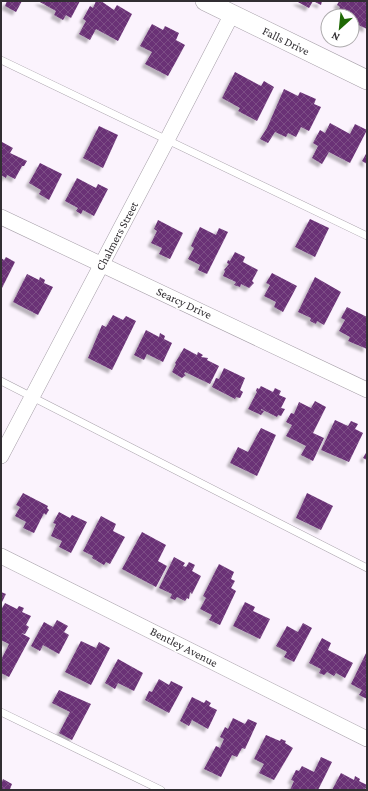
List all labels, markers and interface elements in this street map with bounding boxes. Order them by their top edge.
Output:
north arrow [320,8,360,48]
street label: Falls Drive [260,24,312,58]
text: N [329,30,342,44]
street label: Chalmers Street [93,198,142,273]
street label: Searcy Drive [154,284,214,322]
street label: Bentley Avenue [148,624,220,670]

